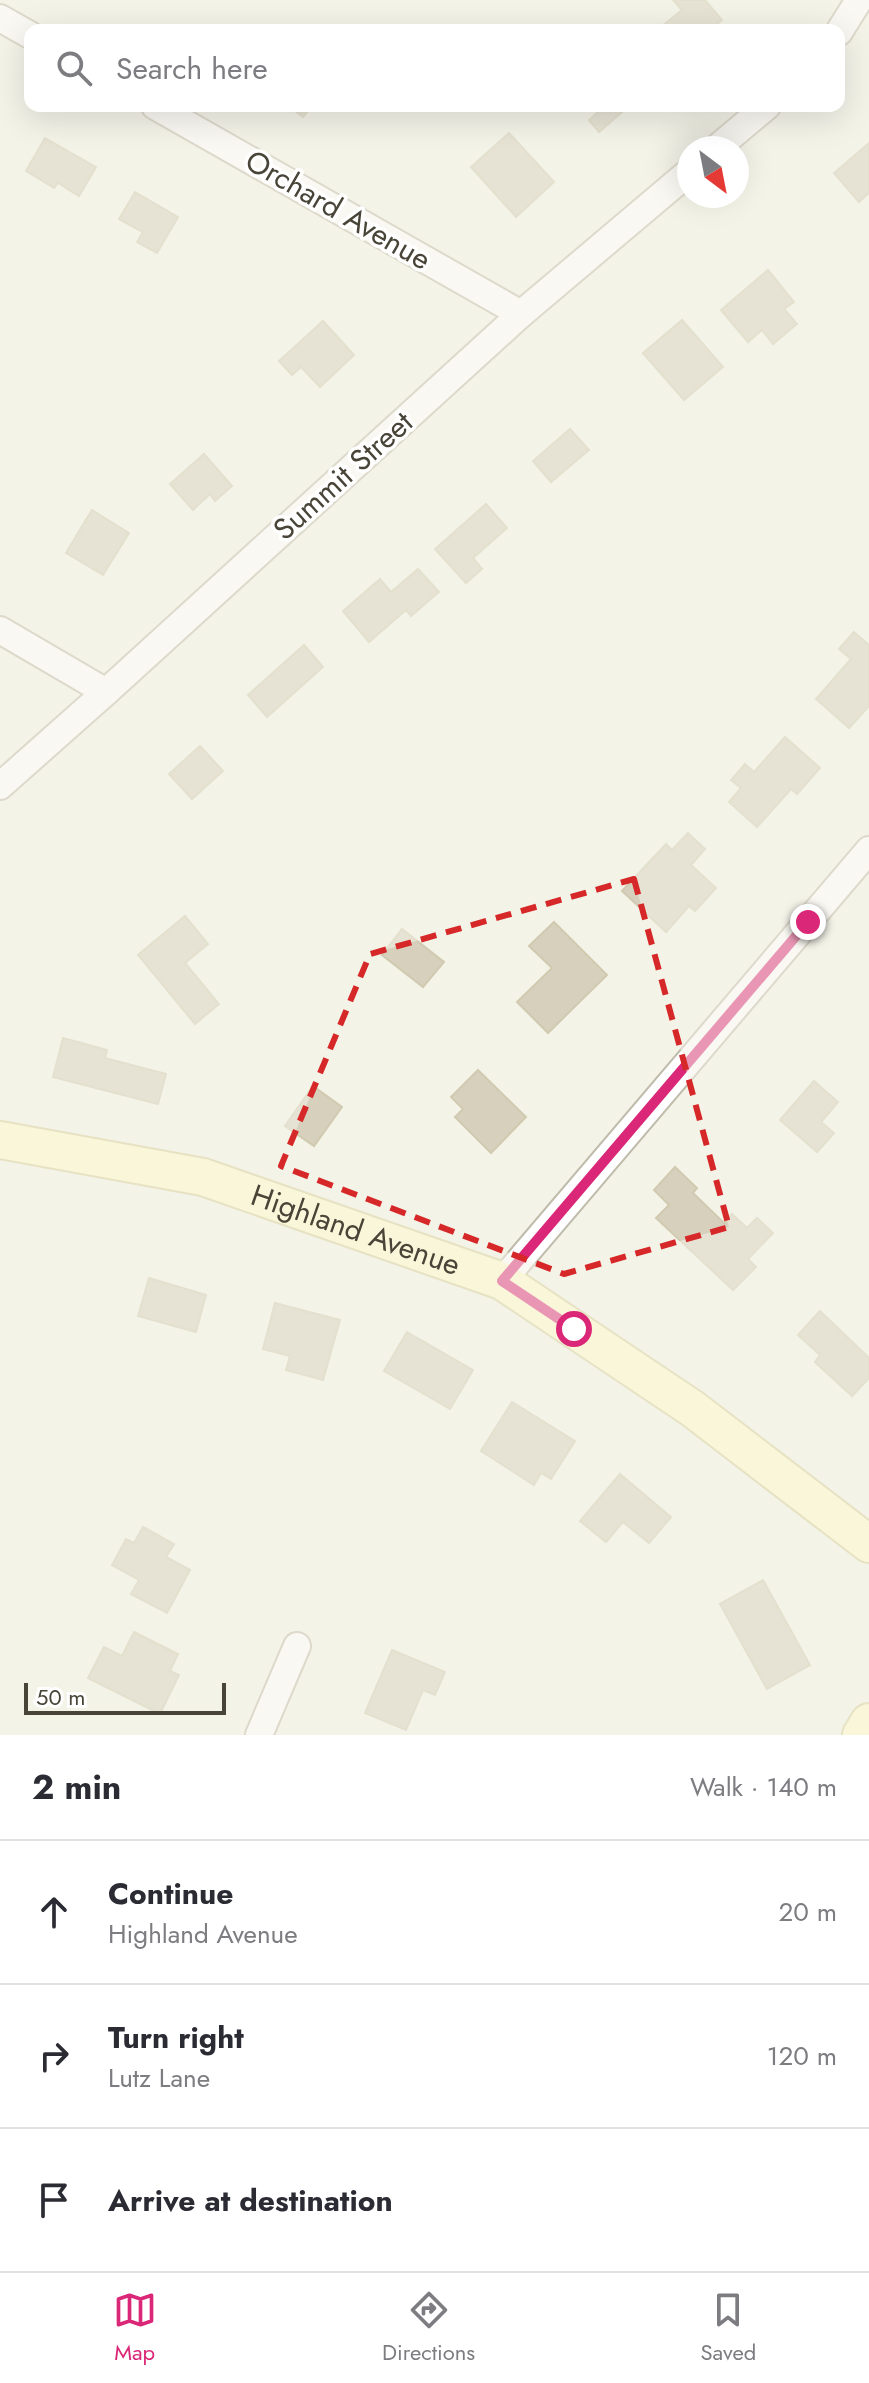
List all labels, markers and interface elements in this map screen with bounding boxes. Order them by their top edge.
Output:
search box [24,24,845,112]
icon: search [52,46,96,90]
text: Search here [116,47,268,90]
north arrow [677,136,749,208]
street label: Orchard Avenue [237,139,439,280]
street label: Summit Street [263,401,423,550]
route end [790,904,826,940]
street label: Highland Avenue [245,1173,466,1286]
route start [556,1311,592,1347]
scale bar [24,1679,226,1715]
text: 50 m [36,1681,85,1713]
text: 2 min [32,1763,121,1812]
text: Walk · 140 m [690,1768,837,1806]
text: Continue [108,1872,234,1915]
icon: ahead [32,1890,76,1934]
text: 20 m [779,1893,837,1931]
text: Highland Avenue [108,1915,298,1953]
text: Turn right [108,2016,244,2059]
icon: right [32,2034,76,2078]
text: 120 m [767,2037,837,2075]
text: Lutz Lane [108,2059,210,2097]
icon: arrive [32,2178,76,2222]
text: Arrive at destination [108,2179,393,2222]
tab: Map [113,2288,157,2368]
tab: Directions [382,2288,475,2368]
tab: Saved [701,2288,756,2368]

